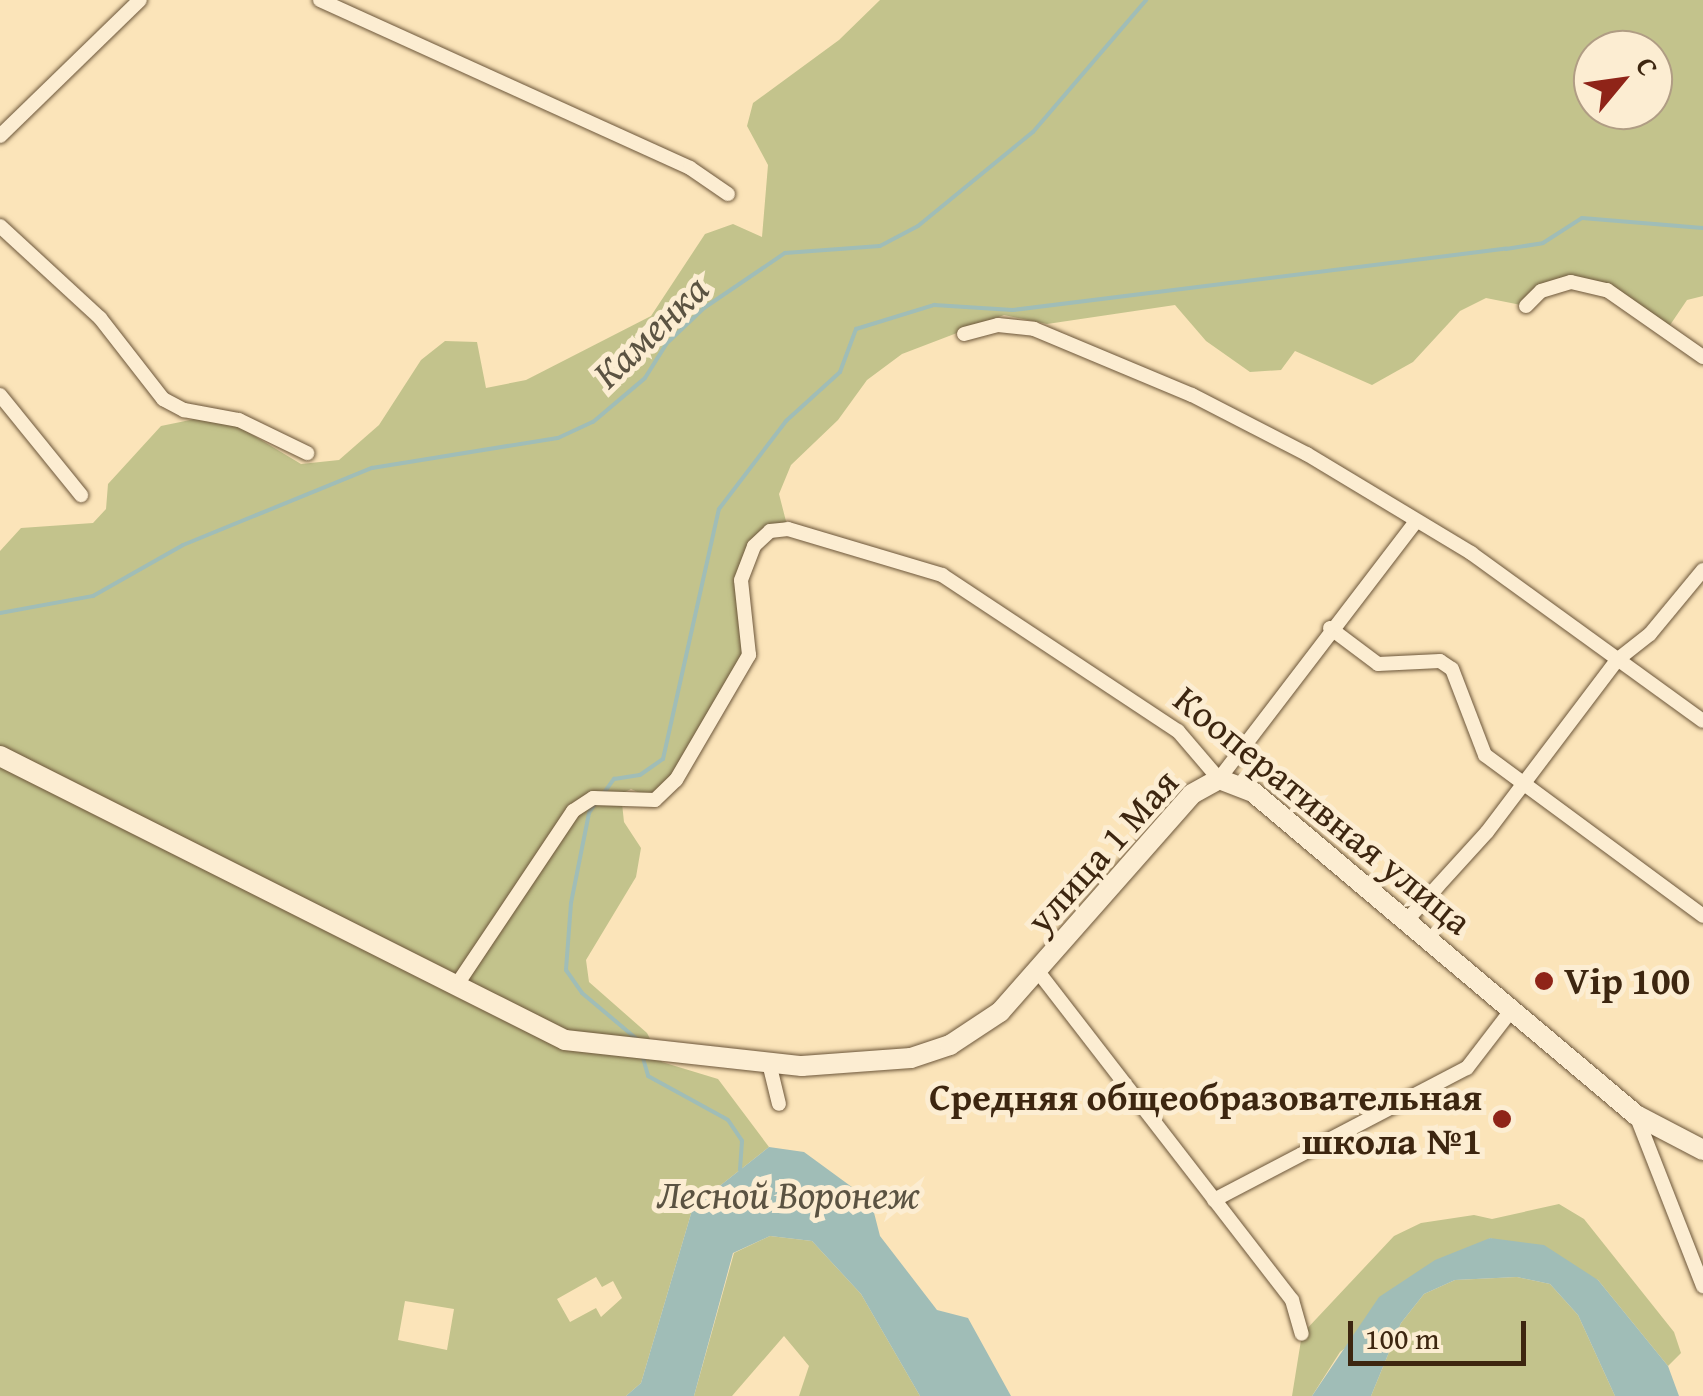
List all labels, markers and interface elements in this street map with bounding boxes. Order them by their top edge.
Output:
north arrow [1573,30,1673,130]
text: С [1626,49,1670,83]
water label: Каменка [582,265,718,397]
street label: Кооперативная улица [1165,676,1481,944]
street label: улица 1 Мая [1017,760,1187,942]
place label: Vip 100 [1564,958,1690,1004]
marker: Vip 100 [1533,970,1555,992]
place label: Средняя общеобразовательная школа №1 [929,1074,1482,1164]
marker: Средняя общеобразовательная школа №1 [1491,1108,1513,1130]
water label: Лесной Воронеж [656,1170,920,1218]
scale bar [1353,1301,1530,1363]
text: 100 m [1365,1316,1439,1360]

